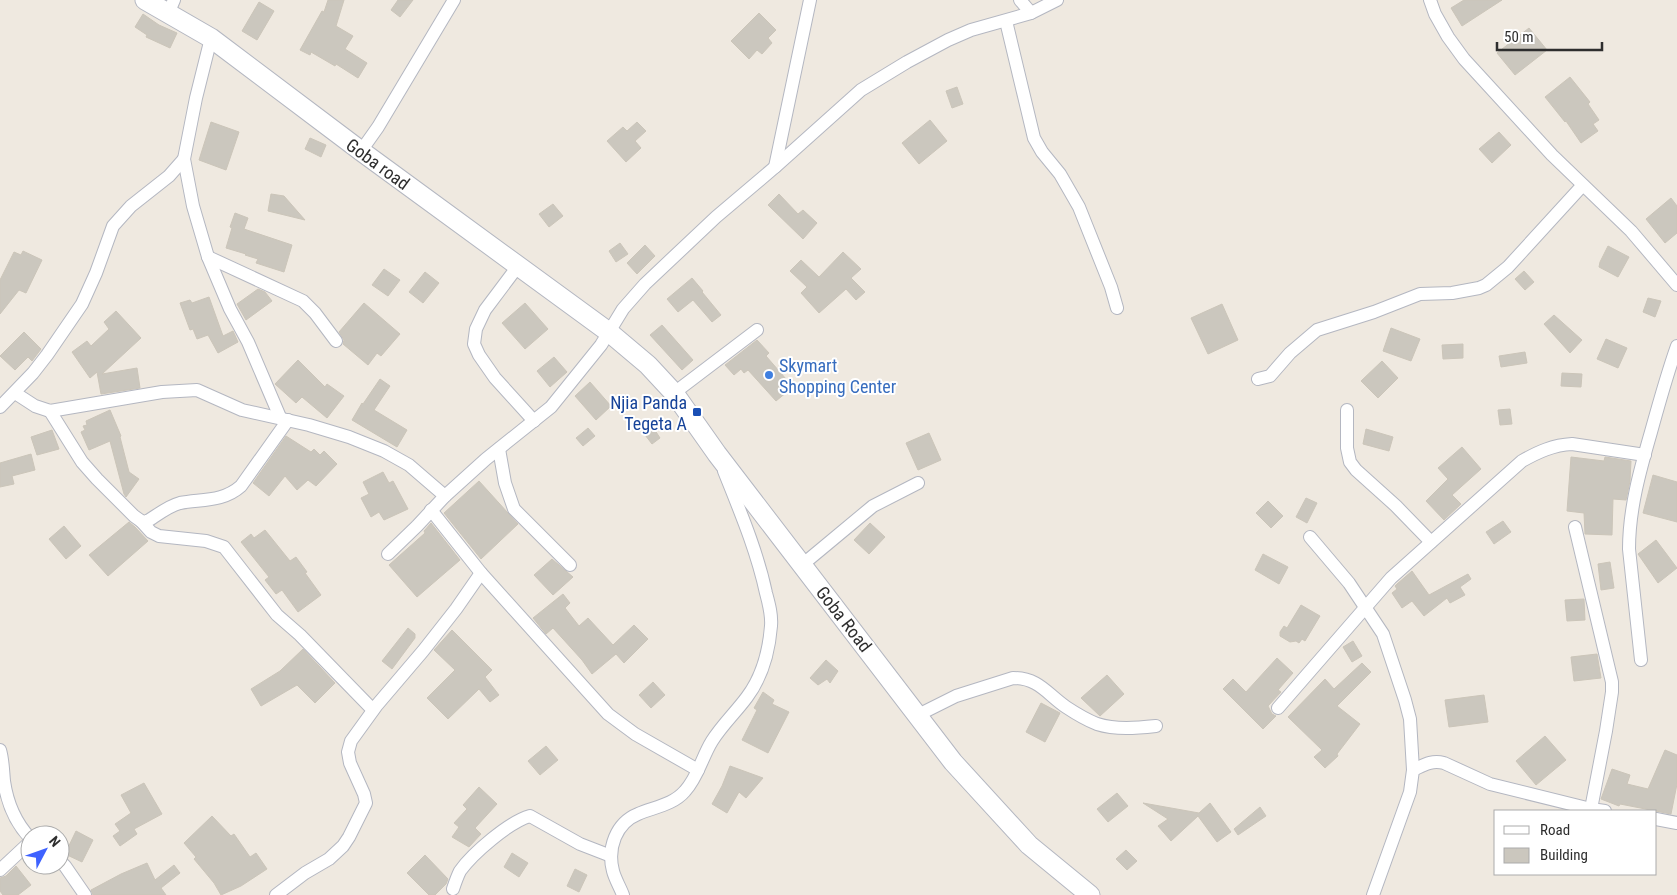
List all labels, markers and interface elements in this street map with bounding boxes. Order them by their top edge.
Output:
scale bar [1497,20,1602,52]
text: 50 m [1504,28,1534,46]
street label: Goba road [342,134,414,194]
place label: Skymart Shopping Center [779,355,897,397]
marker: Skymart Shopping Center [763,369,775,381]
place label: Njia Panda Tegeta A [610,392,688,434]
marker: Njia Panda Tegeta A [691,406,703,418]
street label: Goba Road [812,582,876,656]
legend [1494,810,1657,875]
text: Road [1540,821,1570,839]
north arrow [20,825,70,875]
text: N [46,833,64,850]
text: Building [1540,846,1588,864]

